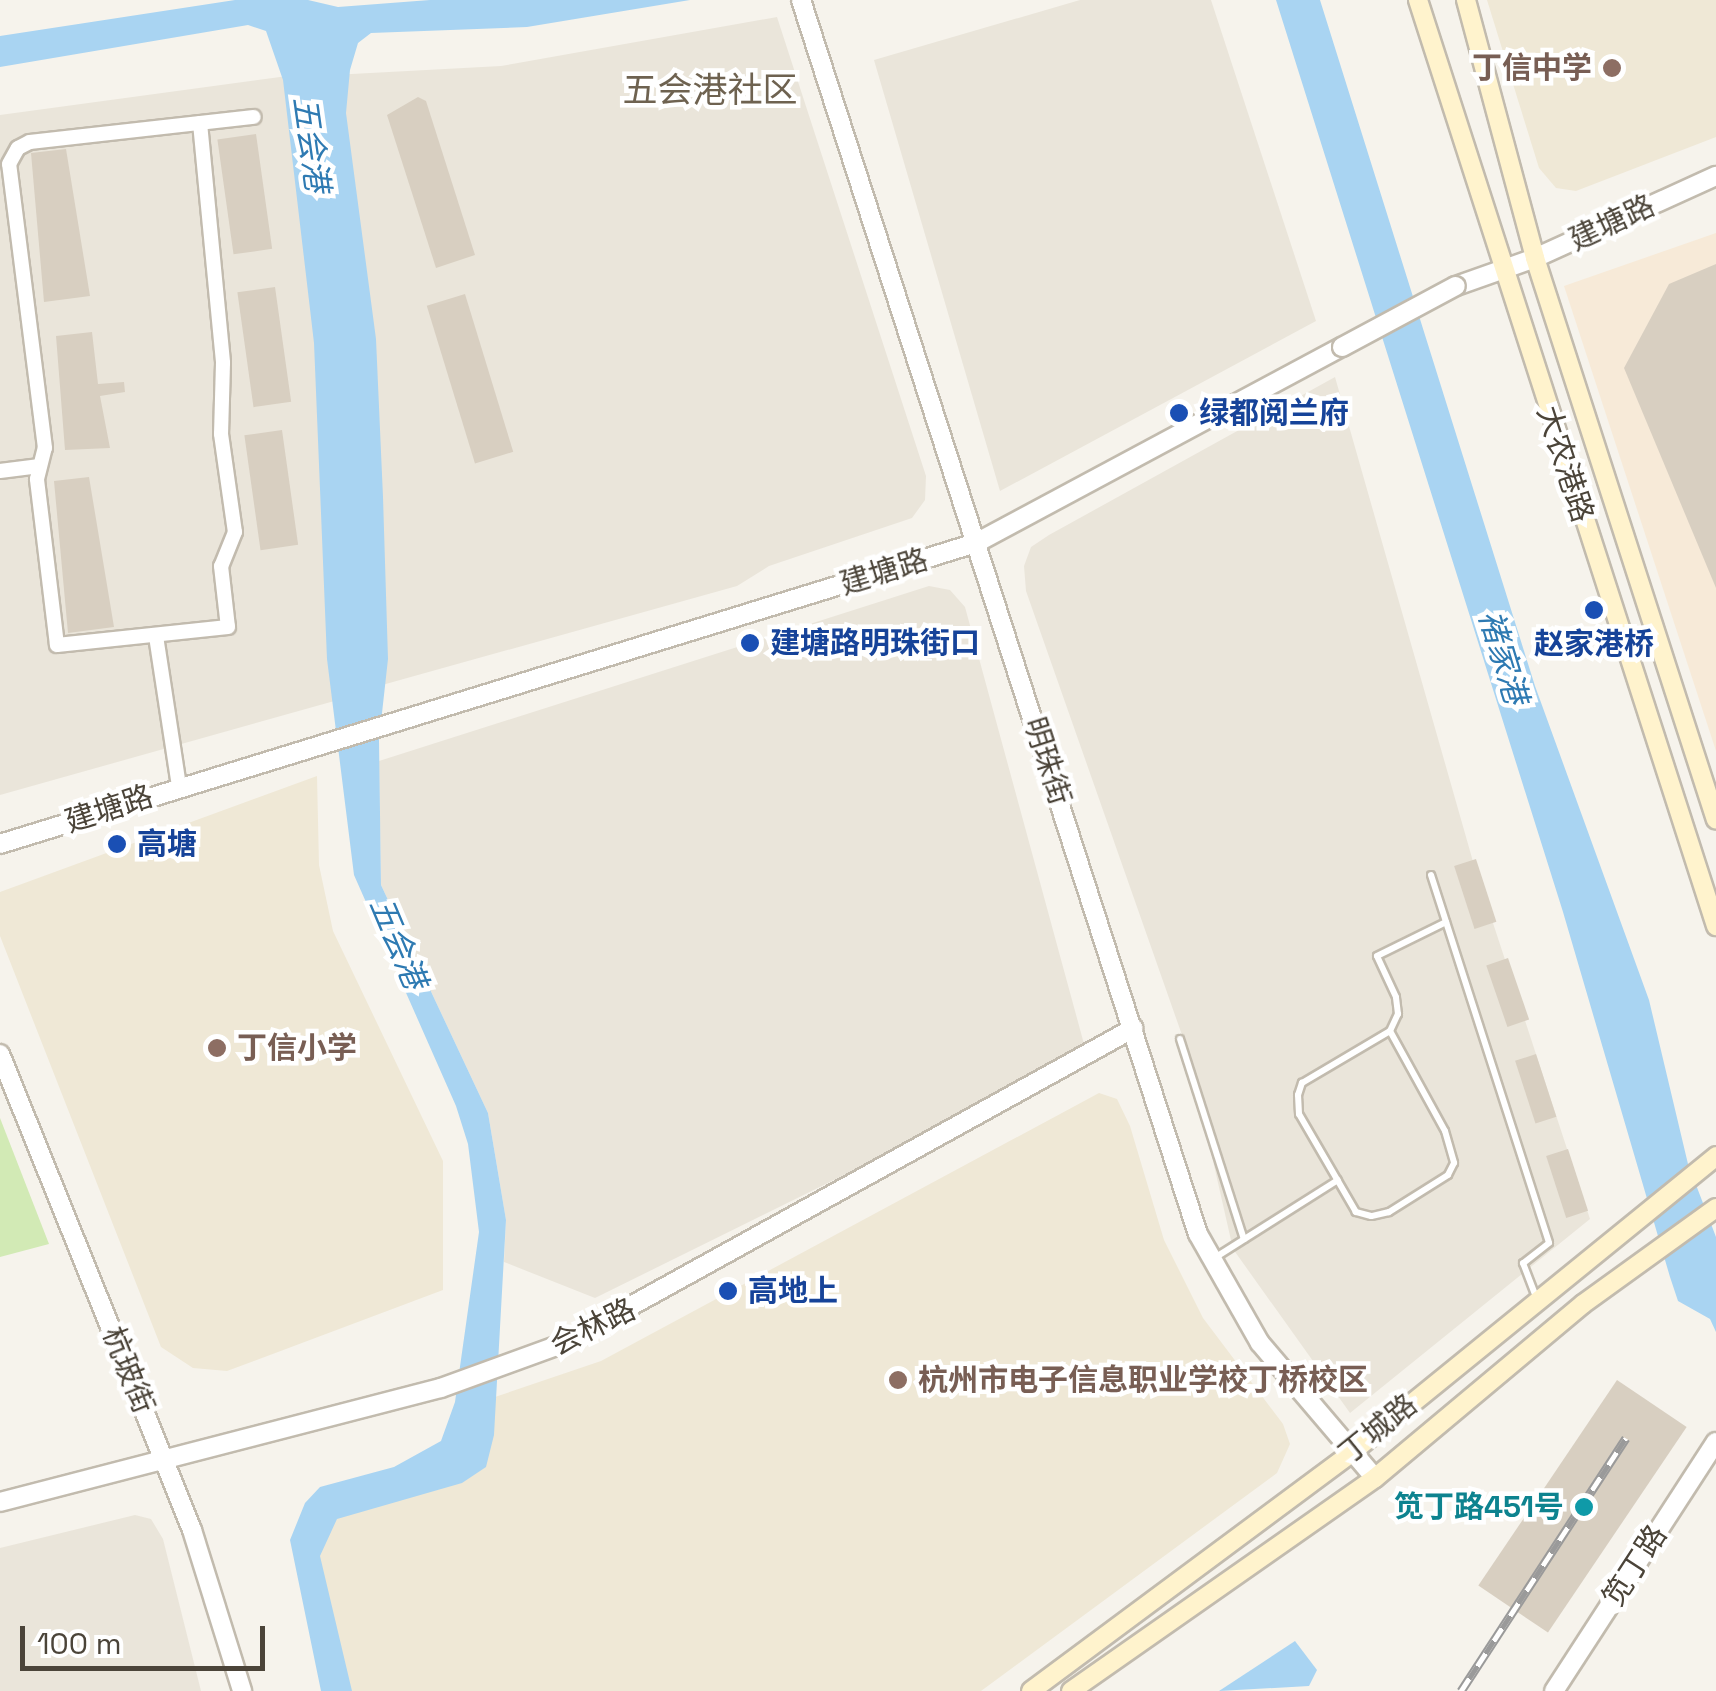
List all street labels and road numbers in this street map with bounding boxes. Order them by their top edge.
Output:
street label: 建塘路 [1564,188,1660,258]
street label: 大农港路 [1529,401,1601,527]
street label: 建塘路 [836,542,932,602]
street label: 明珠街 [1016,713,1078,809]
street label: 建塘路 [61,778,157,840]
street label: 会林路 [545,1291,641,1363]
street label: 杭玻街 [94,1322,162,1418]
street label: 丁城路 [1332,1387,1424,1471]
street label: 笕丁路 [1595,1518,1675,1614]

